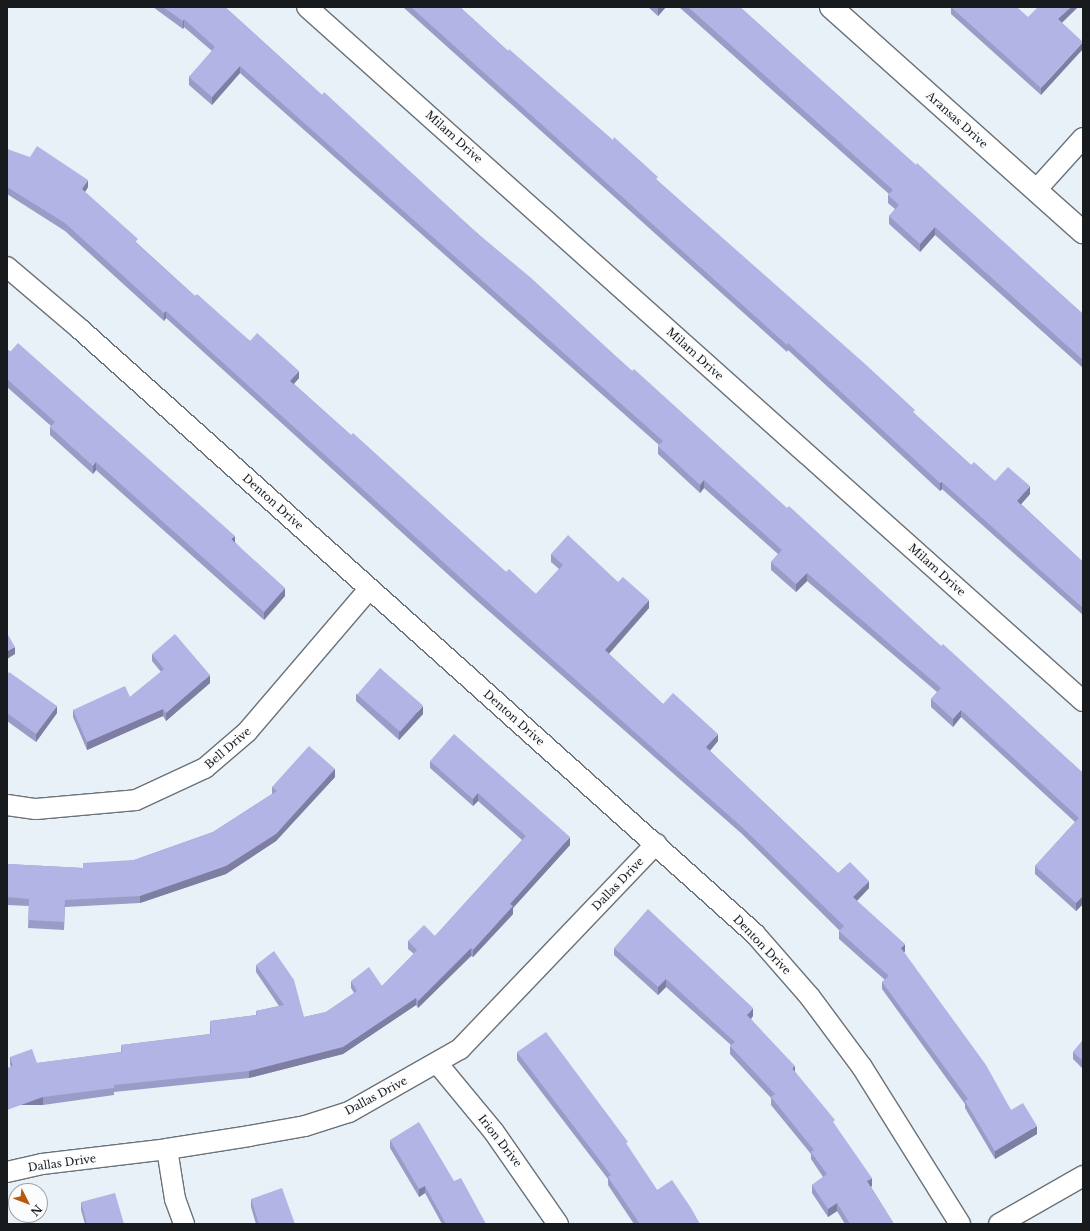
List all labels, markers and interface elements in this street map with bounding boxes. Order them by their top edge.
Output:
street label: Aransas Drive [924,89,990,151]
street label: Milam Drive [423,108,485,166]
street label: Milam Drive [664,325,726,383]
street label: Denton Drive [240,471,306,533]
street label: Milam Drive [906,541,968,599]
street label: Denton Drive [481,687,547,749]
street label: Bell Drive [202,724,254,772]
street label: Dallas Drive [589,855,647,913]
street label: Denton Drive [730,913,794,977]
street label: Dallas Drive [343,1074,409,1118]
street label: Irion Drive [475,1112,525,1170]
street label: Dallas Drive [27,1152,97,1174]
north arrow [8,1183,48,1223]
text: N [28,1202,45,1219]

